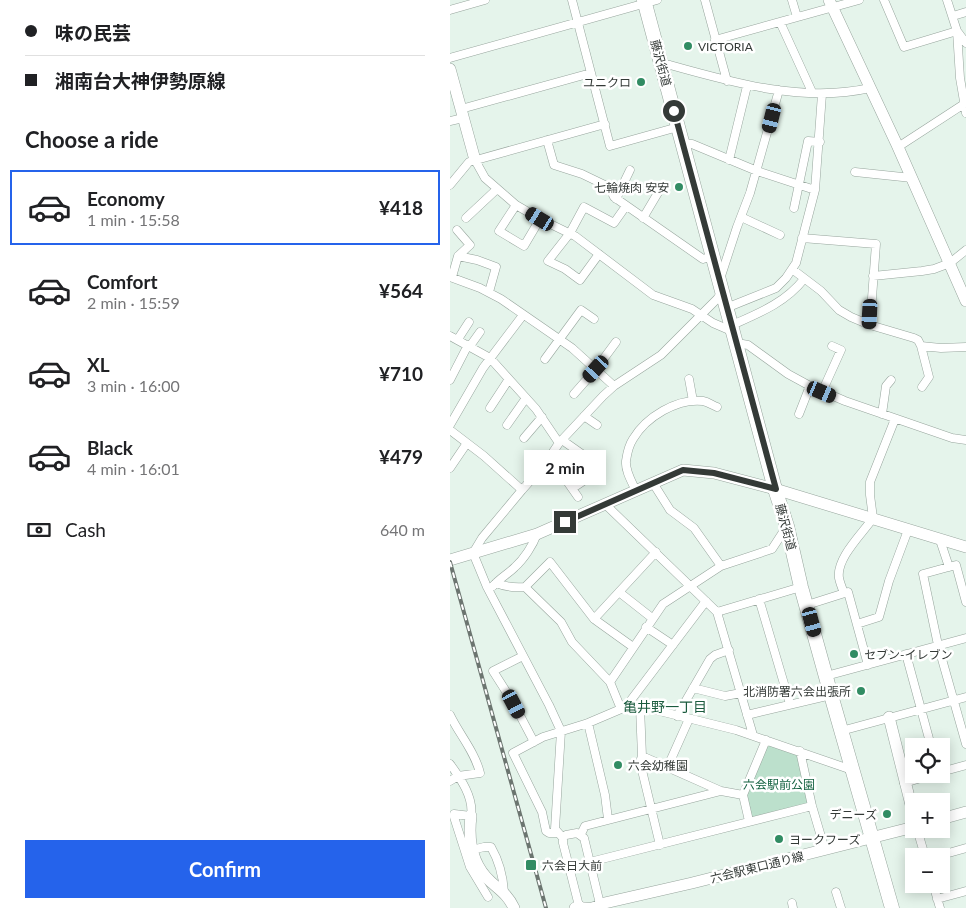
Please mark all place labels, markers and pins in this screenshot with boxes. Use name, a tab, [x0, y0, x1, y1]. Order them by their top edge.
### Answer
place label: VICTORIA	[698, 39, 754, 54]
marker: VICTORIA	[682, 40, 694, 52]
place label: ユニクロ	[583, 75, 631, 90]
marker: ユニクロ	[635, 76, 647, 88]
place label: 七輪焼肉 安安	[594, 180, 669, 195]
marker: 七輪焼肉 安安	[673, 181, 685, 193]
place label: セブン-イレブン	[864, 647, 952, 662]
marker: セブン-イレブン	[848, 648, 860, 660]
place label: 北消防署六会出張所	[743, 684, 851, 699]
marker: 北消防署六会出張所	[855, 685, 867, 697]
place label: 六会幼稚園	[628, 758, 688, 773]
marker: 六会幼稚園	[612, 759, 624, 771]
place label: デニーズ	[830, 807, 877, 822]
marker: デニーズ	[881, 808, 893, 820]
place label: ヨークフーズ	[789, 832, 860, 847]
marker: ヨークフーズ	[773, 833, 785, 845]
marker: 六会日大前	[524, 858, 538, 872]
place label: 六会日大前	[542, 858, 602, 873]

